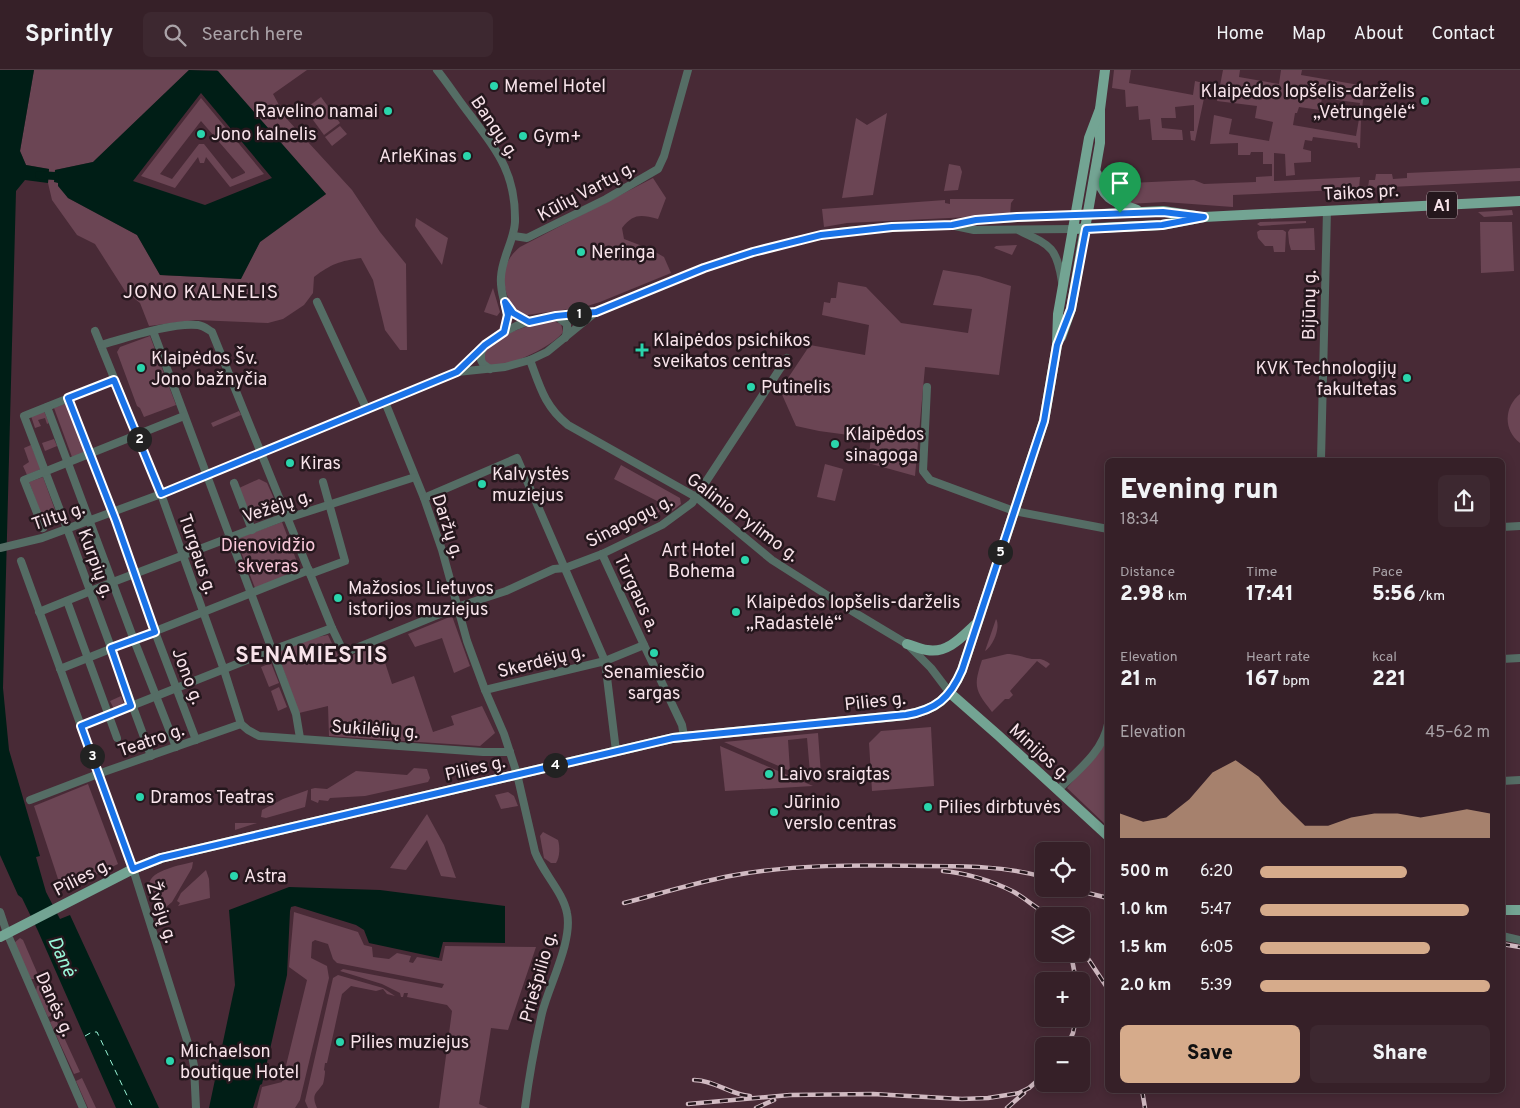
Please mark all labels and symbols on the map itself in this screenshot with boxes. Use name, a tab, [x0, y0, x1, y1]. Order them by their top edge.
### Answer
place label: Memel Hotel	[504, 76, 606, 99]
marker: Memel Hotel	[488, 80, 500, 92]
place label: Klaipėdos lopšelis-darželis „Vėtrungėlė“	[1201, 81, 1415, 125]
street label: Bangų g.	[464, 92, 523, 164]
marker: Klaipėdos lopšelis-darželis „Vėtrungėlė“	[1419, 95, 1431, 107]
place label: Ravelino namai	[255, 101, 378, 124]
marker: Ravelino namai	[382, 105, 394, 117]
place label: Jono kalnelis	[211, 124, 317, 147]
place label: Gym+	[533, 126, 582, 149]
marker: Jono kalnelis	[195, 128, 207, 140]
marker: Gym+	[517, 130, 529, 142]
place label: ArleKinas	[379, 146, 457, 169]
marker: ArleKinas	[461, 150, 473, 162]
street label: Kūlių Vartų g.	[534, 157, 639, 228]
pin	[1099, 162, 1141, 213]
street label: Taikos pr.	[1323, 180, 1399, 207]
road number: A1	[1427, 192, 1457, 218]
place label: Neringa	[591, 242, 655, 265]
marker: Neringa	[575, 246, 587, 258]
street label: Bijūnų g.	[1298, 270, 1323, 340]
district label: JONO KALNELIS	[123, 281, 279, 305]
pin: 1	[566, 302, 592, 326]
place label: Klaipėdos psichikos sveikatos centras	[653, 330, 811, 374]
marker: Klaipėdos psichikos sveikatos centras	[635, 343, 649, 357]
place label: Klaipėdos Šv. Jono bažnyčia	[151, 346, 267, 392]
place label: KVK Technologijų fakultetas	[1256, 358, 1397, 402]
marker: Klaipėdos Šv. Jono bažnyčia	[135, 362, 147, 374]
marker: KVK Technologijų fakultetas	[1401, 372, 1413, 384]
place label: Putinelis	[761, 377, 831, 400]
marker: Putinelis	[745, 381, 757, 393]
place label: Klaipėdos sinagoga	[845, 424, 925, 468]
pin: 2	[126, 426, 152, 452]
marker: Klaipėdos sinagoga	[829, 438, 841, 450]
place label: Kiras	[300, 453, 341, 476]
marker: Kiras	[284, 457, 296, 469]
place label: Kalvystės muziejus	[492, 464, 570, 508]
street label: Galinio Pylimo g.	[681, 468, 803, 568]
marker: Kalvystės muziejus	[476, 478, 488, 490]
street label: Vežėjų g.	[240, 485, 315, 529]
street label: Daržų g.	[425, 491, 468, 561]
street label: Sinagogų g.	[582, 491, 677, 554]
street label: Tiltų g.	[29, 498, 88, 537]
street label: Turgaus g.	[172, 511, 221, 598]
street label: Kurpių g.	[71, 526, 118, 601]
park label: Dienovidžio skveras	[221, 535, 315, 579]
place label: Art Hotel Bohema	[661, 540, 735, 584]
pin: 5	[988, 540, 1012, 564]
street label: Turgaus a.	[608, 551, 664, 636]
marker: Art Hotel Bohema	[739, 554, 751, 566]
place label: Mažosios Lietuvos istorijos muziejus	[348, 578, 494, 622]
marker: Mažosios Lietuvos istorijos muziejus	[332, 592, 344, 604]
place label: Klaipėdos lopšelis-darželis „Radastėlė“	[746, 592, 960, 636]
marker: Klaipėdos lopšelis-darželis „Radastėlė“	[730, 606, 742, 618]
street label: Skerdėjų g.	[495, 641, 587, 684]
district label: SENAMIESTIS	[235, 643, 389, 670]
street label: Jono g.	[165, 645, 208, 708]
marker: Senamiesčio sargas	[648, 647, 660, 659]
place label: Senamiesčio sargas	[603, 662, 705, 706]
street label: Pilies g.	[843, 688, 907, 717]
street label: Sukilėlių g.	[331, 716, 419, 745]
street label: Teatro g.	[115, 719, 188, 763]
street label: Minijos g.	[1003, 719, 1075, 787]
pin: 3	[80, 744, 104, 768]
street label: Pilies g.	[443, 751, 508, 788]
pin: 4	[542, 752, 568, 778]
place label: Laivo sraigtas	[779, 764, 890, 787]
marker: Laivo sraigtas	[763, 768, 775, 780]
place label: Dramos Teatras	[150, 787, 274, 810]
marker: Dramos Teatras	[134, 791, 146, 803]
place label: Jūrinio verslo centras	[784, 792, 897, 836]
place label: Pilies dirbtuvės	[938, 797, 1061, 820]
marker: Pilies dirbtuvės	[922, 801, 934, 813]
marker: Jūrinio verslo centras	[768, 806, 780, 818]
street label: Pilies g.	[50, 854, 115, 903]
place label: Astra	[244, 866, 287, 889]
marker: Astra	[228, 870, 240, 882]
street label: Žvejų g.	[140, 878, 183, 946]
street label: Priešpilio g.	[516, 929, 563, 1025]
water label: Danė	[41, 932, 81, 981]
street label: Danės g.	[29, 969, 78, 1041]
place label: Pilies muziejus	[350, 1032, 469, 1055]
marker: Pilies muziejus	[334, 1036, 346, 1048]
place label: Michaelson boutique Hotel	[180, 1041, 299, 1085]
marker: Michaelson boutique Hotel	[164, 1055, 176, 1067]

